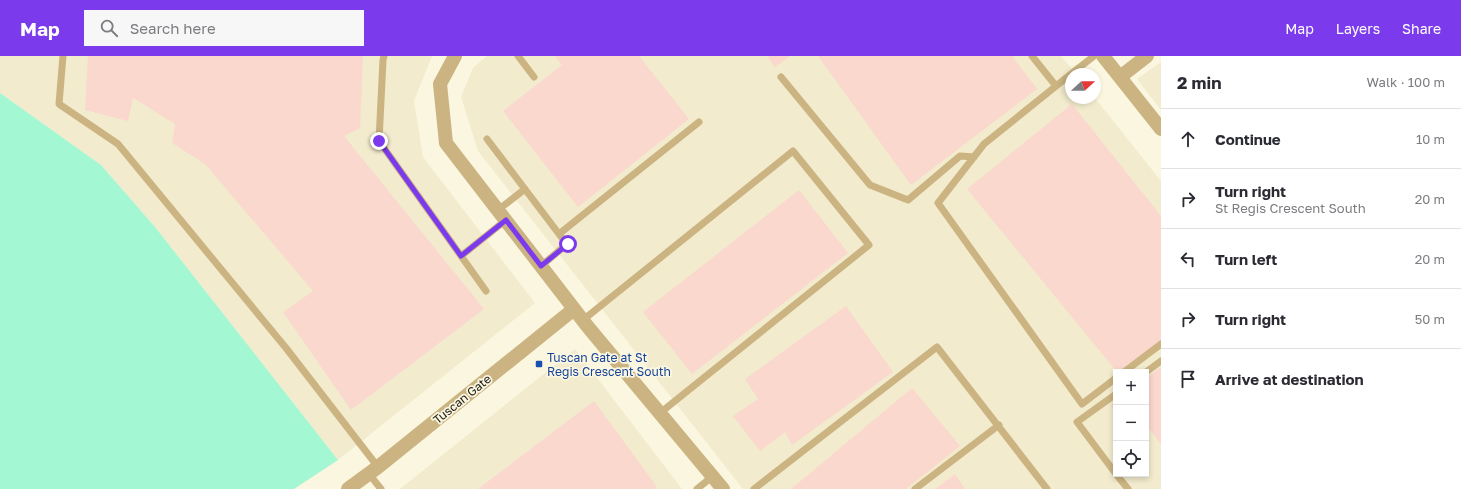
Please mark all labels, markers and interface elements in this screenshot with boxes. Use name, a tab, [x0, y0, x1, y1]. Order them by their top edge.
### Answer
search box	[84, 10, 364, 46]
text: Map	[20, 17, 60, 40]
icon: search	[98, 17, 120, 39]
text: Search here	[130, 19, 216, 37]
text: Map	[1285, 20, 1314, 37]
text: Layers	[1336, 20, 1380, 37]
text: Share	[1402, 20, 1441, 37]
north arrow	[1065, 68, 1101, 104]
text: 2 min	[1177, 72, 1221, 93]
text: Walk · 100 m	[1367, 74, 1445, 90]
icon: ahead	[1177, 128, 1199, 150]
text: Continue	[1215, 130, 1281, 148]
text: 10 m	[1416, 131, 1445, 147]
route end	[370, 132, 388, 150]
text: Turn right	[1215, 182, 1286, 200]
icon: right	[1177, 188, 1199, 210]
text: 20 m	[1415, 191, 1445, 207]
text: St Regis Crescent South	[1215, 200, 1366, 216]
route start	[559, 235, 577, 253]
icon: left	[1177, 248, 1199, 270]
text: Turn left	[1215, 250, 1277, 268]
text: 20 m	[1415, 251, 1445, 267]
icon: right	[1177, 308, 1199, 330]
text: Turn right	[1215, 310, 1286, 328]
text: 50 m	[1415, 311, 1445, 327]
place label: Tuscan Gate at St Regis Crescent South	[547, 350, 671, 379]
marker: Tuscan Gate at St Regis Crescent South	[534, 359, 544, 369]
icon: arrive	[1177, 368, 1199, 390]
map controls	[1113, 369, 1149, 477]
button: +	[1113, 369, 1149, 405]
text: Arrive at destination	[1215, 370, 1364, 388]
street label: Tuscan Gate	[430, 371, 494, 427]
button: −	[1113, 405, 1149, 441]
button: locate	[1113, 441, 1149, 477]

